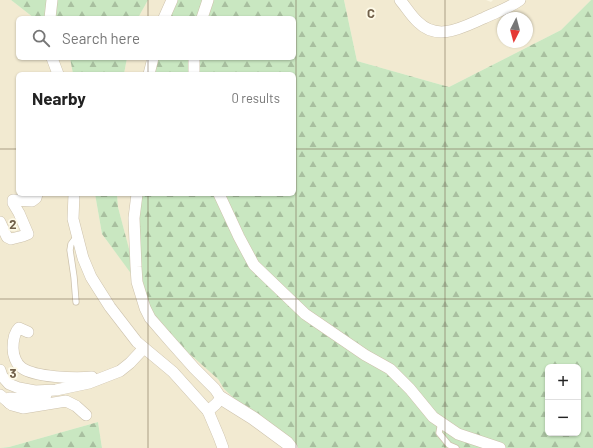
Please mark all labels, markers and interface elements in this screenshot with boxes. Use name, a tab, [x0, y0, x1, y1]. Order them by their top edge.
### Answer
text: C	[367, 5, 375, 21]
north arrow	[497, 12, 533, 48]
search box	[16, 16, 296, 60]
icon: search	[30, 27, 52, 49]
text: Search here	[62, 29, 140, 47]
text: Nearby	[32, 88, 86, 108]
text: 0 results	[231, 90, 280, 106]
text: 2	[9, 216, 17, 232]
map controls	[545, 364, 581, 436]
button: +	[545, 364, 581, 400]
text: 3	[9, 365, 17, 381]
button: −	[545, 400, 581, 436]

